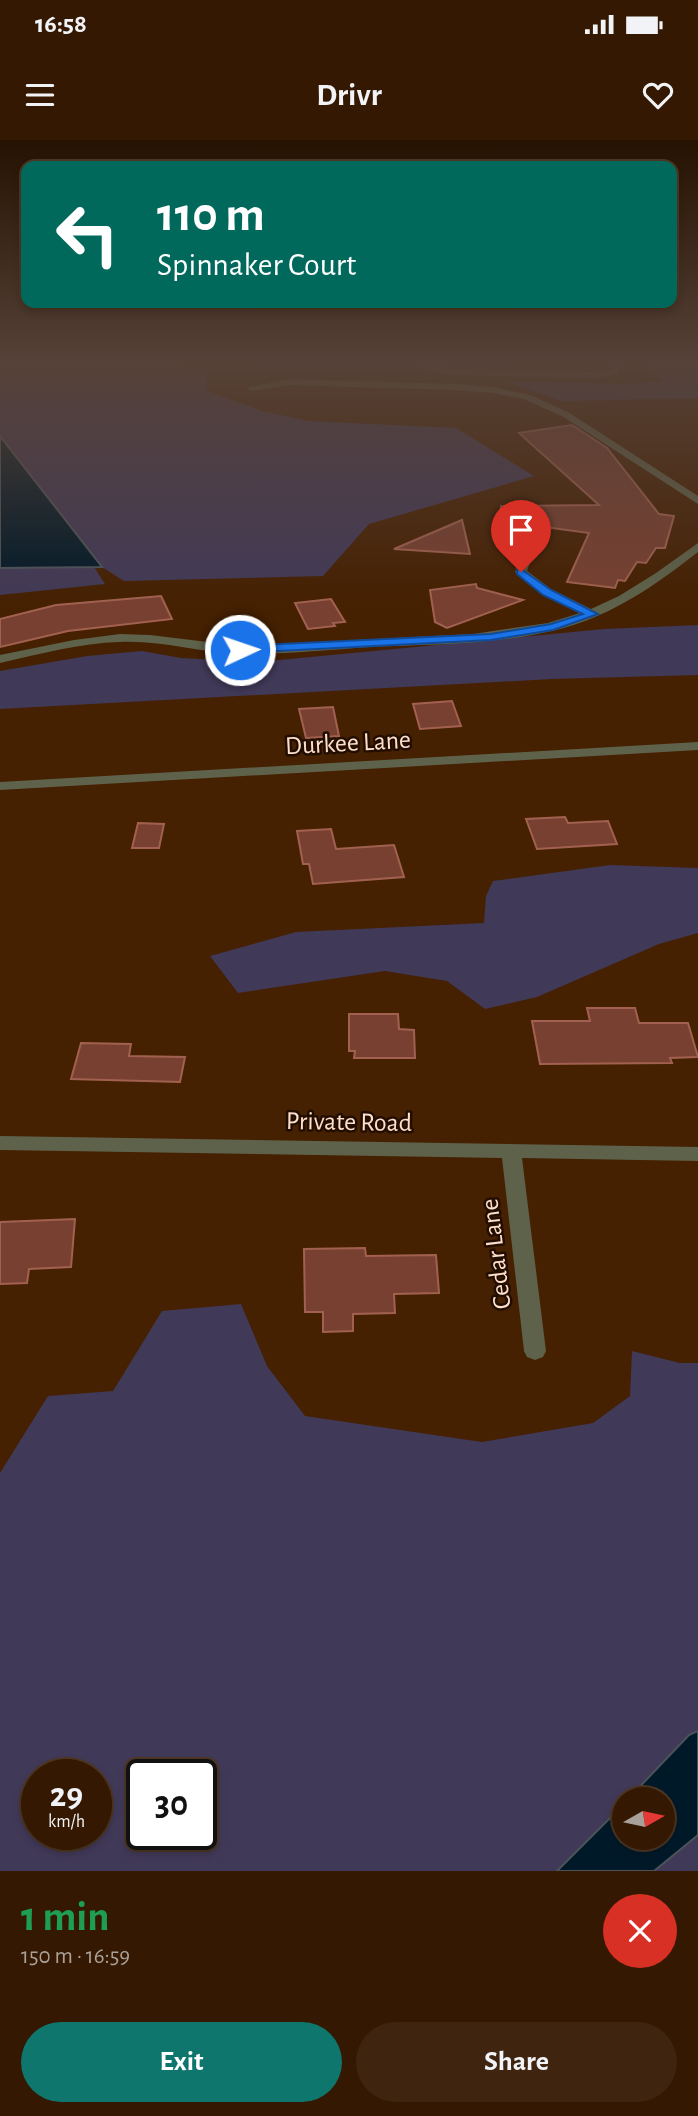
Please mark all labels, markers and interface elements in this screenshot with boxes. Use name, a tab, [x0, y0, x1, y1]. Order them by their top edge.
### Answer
text: 16:58	[35, 11, 87, 37]
icon: menu	[21, 76, 59, 114]
icon: heart	[639, 76, 677, 114]
text: Drivr	[316, 79, 382, 111]
icon: left	[42, 189, 133, 280]
text: 110 m	[157, 191, 265, 240]
text: Spinnaker Court	[157, 249, 356, 281]
pin	[491, 500, 551, 572]
icon: arrive	[502, 511, 540, 549]
position arrow	[203, 613, 277, 687]
street label: Durkee Lane	[285, 727, 412, 759]
street label: Private Road	[286, 1108, 412, 1136]
street label: Cedar Lane	[476, 1197, 516, 1310]
speed limit sign: 30	[126, 1759, 217, 1850]
text: 29	[50, 1778, 83, 1813]
north arrow	[612, 1787, 676, 1850]
map controls	[612, 1787, 675, 1850]
text: km/h	[48, 1813, 85, 1831]
button: close	[603, 1894, 677, 1968]
text: 1 min	[21, 1896, 110, 1938]
text: 150 m · 16:59	[21, 1945, 130, 1968]
button: Exit	[21, 2022, 342, 2102]
button: Share	[356, 2022, 677, 2102]

